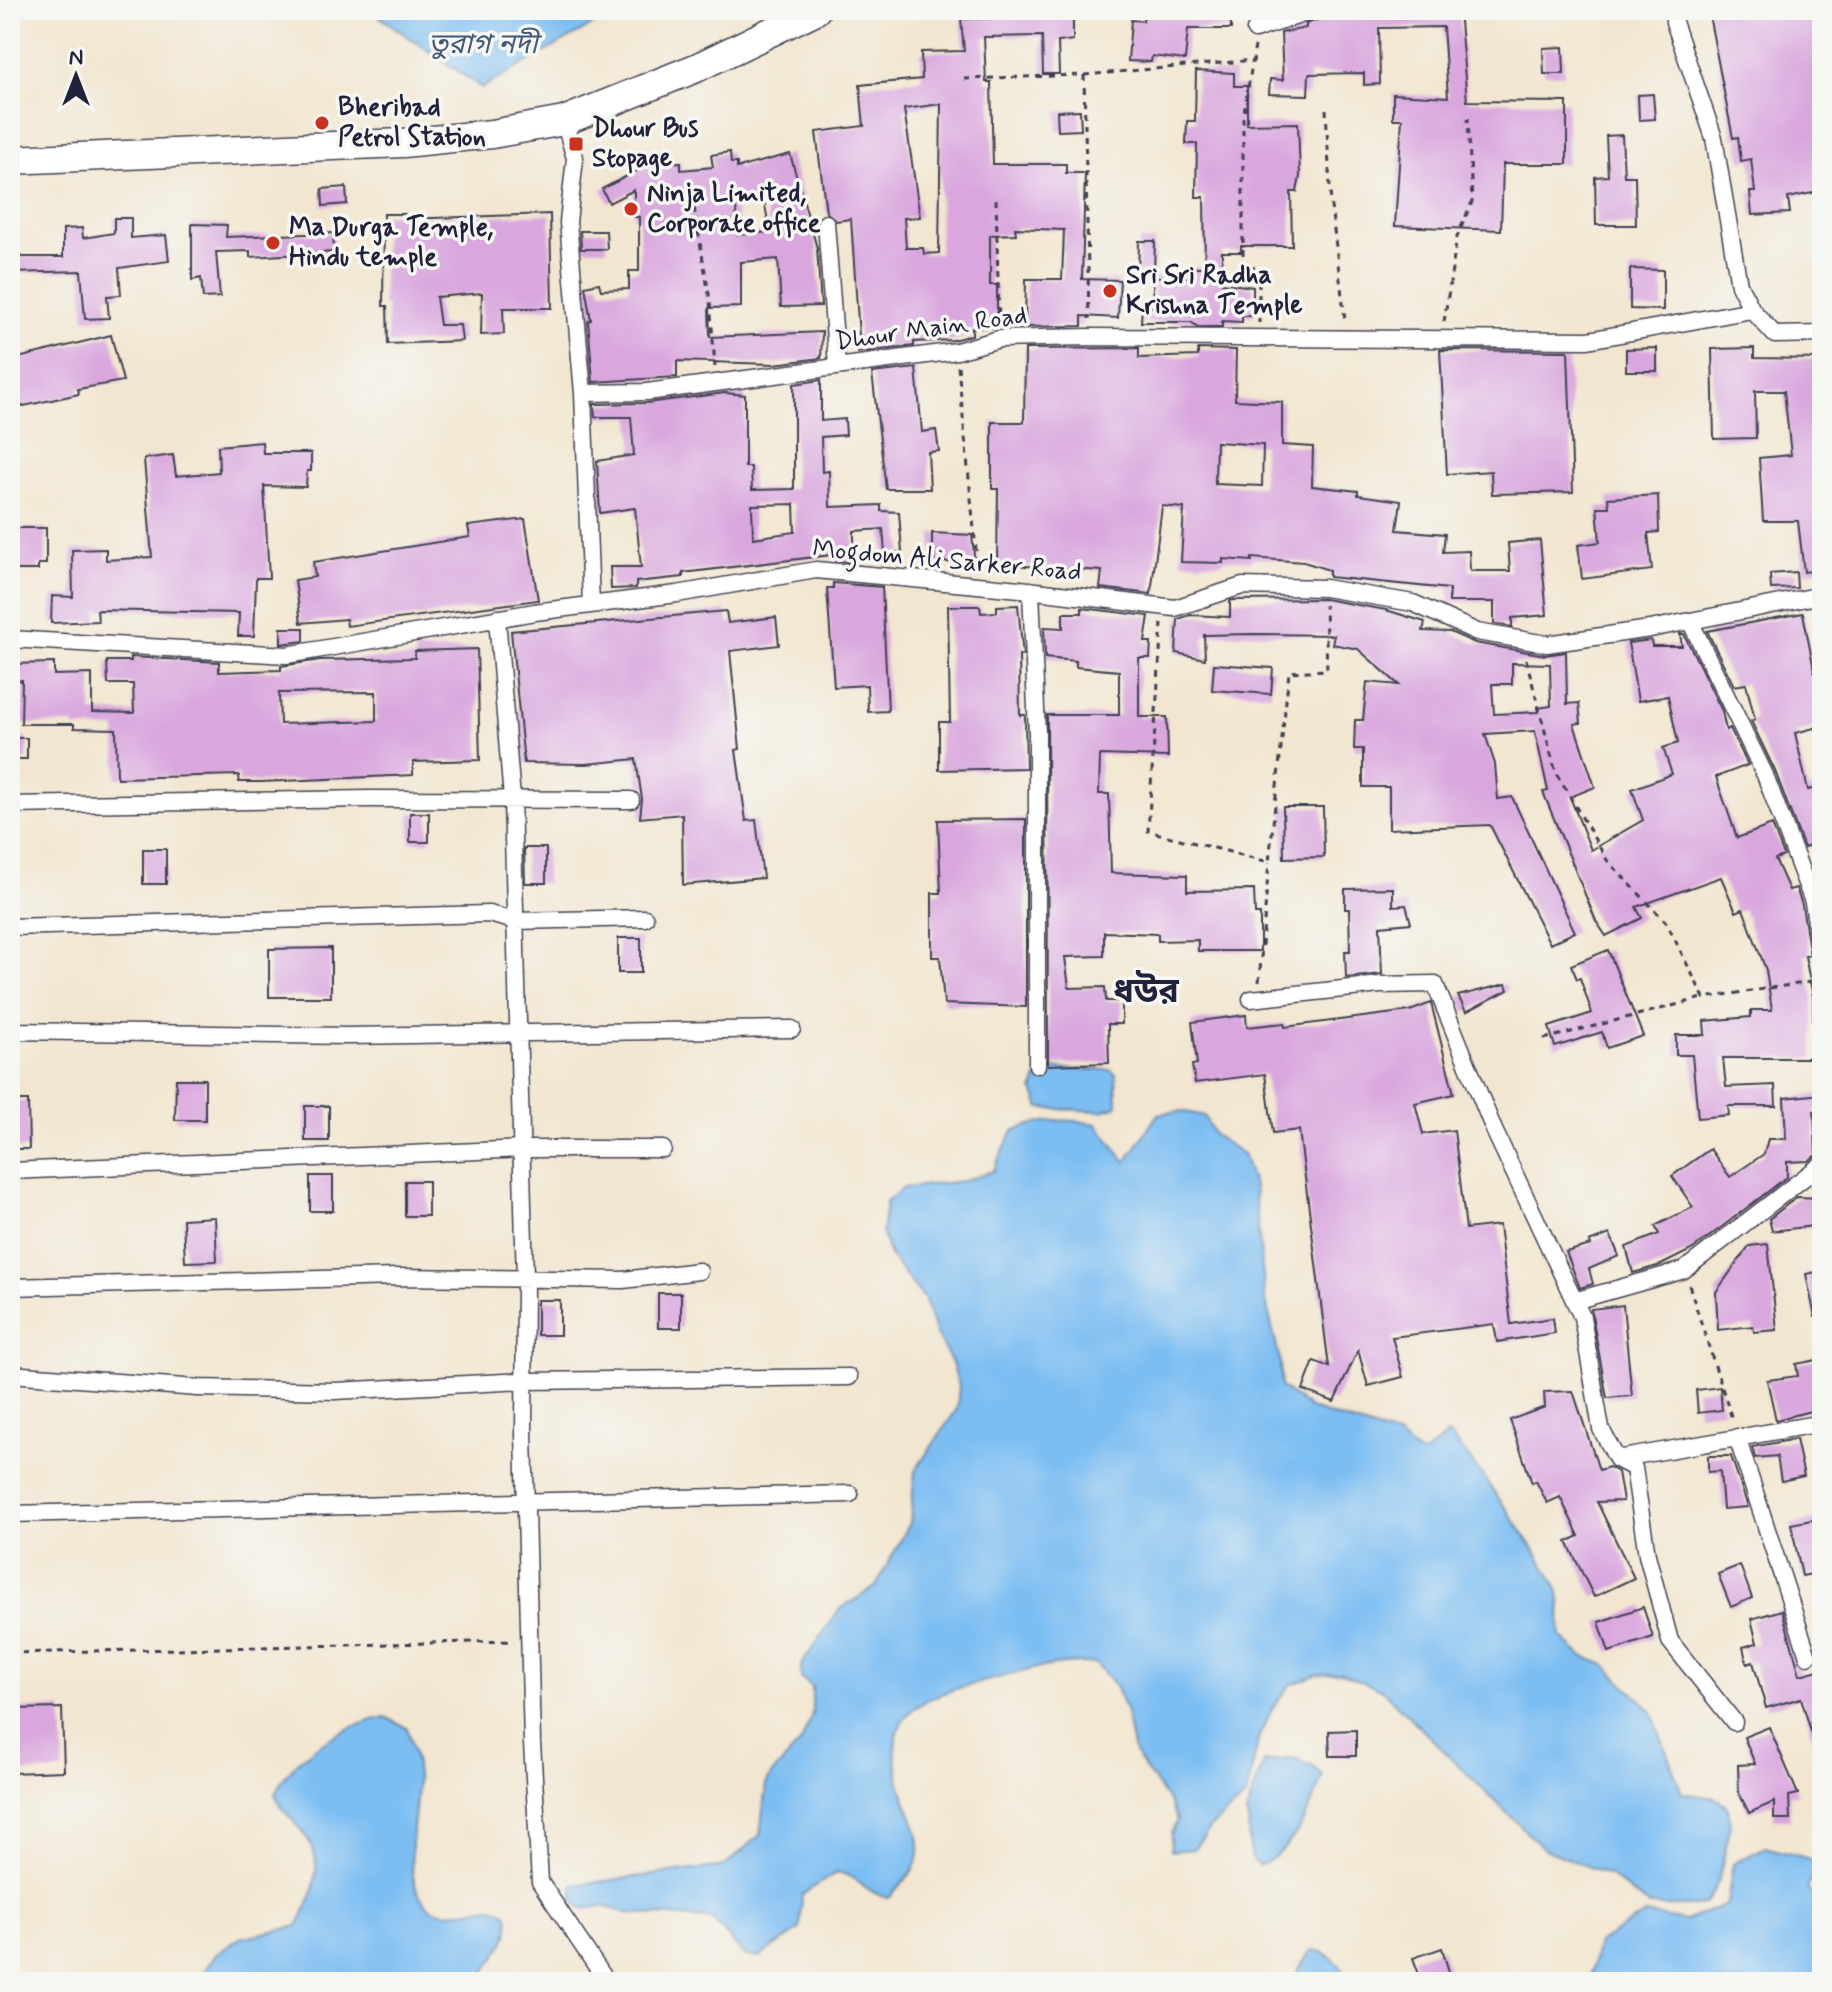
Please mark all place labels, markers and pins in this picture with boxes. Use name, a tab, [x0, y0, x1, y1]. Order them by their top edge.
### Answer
place label: Bheribad Petrol Station	[338, 91, 486, 155]
place label: Dhour Bus Stopage	[592, 112, 699, 177]
marker: Bheribad Petrol Station	[313, 114, 331, 132]
marker: Dhour Bus Stopage	[567, 135, 585, 153]
place label: Ninja Limited, Corporate office	[647, 177, 821, 241]
marker: Ninja Limited, Corporate office	[622, 200, 640, 218]
place label: Ma Durga Temple, Hindu temple	[289, 211, 494, 275]
marker: Ma Durga Temple, Hindu temple	[264, 234, 282, 252]
place label: Sri Sri Radha Krishna Temple	[1126, 259, 1302, 323]
marker: Sri Sri Radha Krishna Temple	[1101, 282, 1119, 300]

